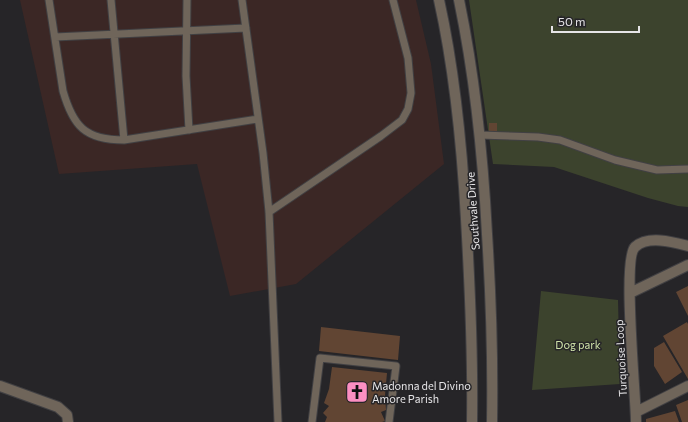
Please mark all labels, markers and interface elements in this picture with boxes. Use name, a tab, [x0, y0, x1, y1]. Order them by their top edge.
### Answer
scale bar	[552, 8, 639, 34]
text: 50 m	[558, 14, 586, 28]
street label: Southvale Drive	[463, 171, 482, 251]
street label: Turquoise Loop	[612, 319, 629, 397]
park label: Dog park	[555, 338, 601, 351]
church icon: Madonna del Divino Amore Parish	[344, 379, 370, 405]
place label: Madonna del Divino Amore Parish	[372, 379, 471, 405]

